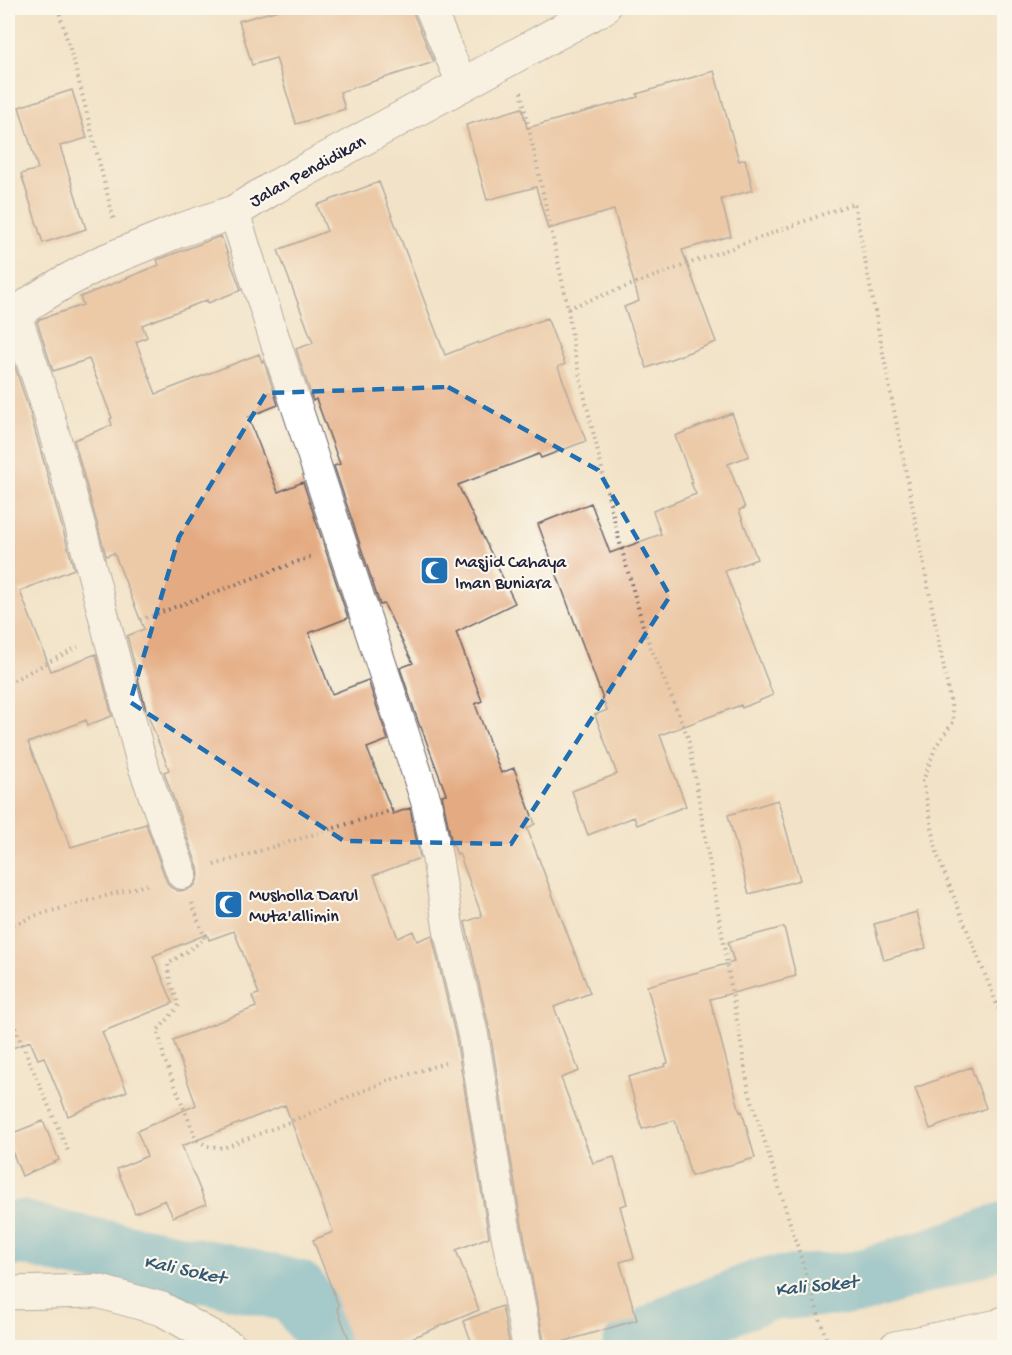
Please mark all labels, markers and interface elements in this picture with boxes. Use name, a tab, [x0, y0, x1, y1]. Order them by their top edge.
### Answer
street label: Jalan Pendidikan	[246, 131, 370, 213]
place label: Masjid Cahaya Iman Buniara	[455, 553, 567, 595]
mosque icon: Masjid Cahaya Iman Buniara	[418, 555, 450, 587]
place label: Musholla Darul Muta'allimin	[249, 886, 358, 928]
mosque icon: Musholla Darul Muta'allimin	[212, 888, 244, 920]
water label: Kali Soket	[141, 1252, 231, 1292]
water label: Kali Soket	[774, 1271, 862, 1303]

